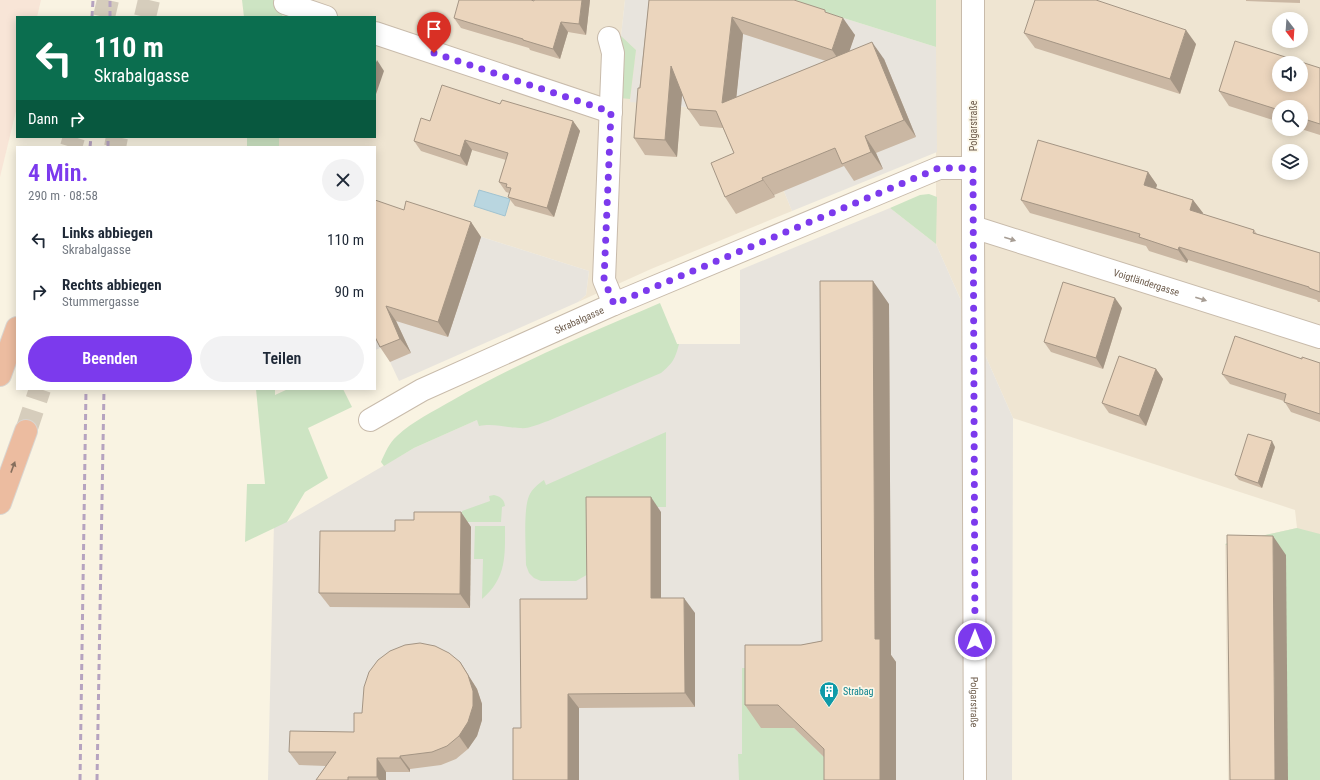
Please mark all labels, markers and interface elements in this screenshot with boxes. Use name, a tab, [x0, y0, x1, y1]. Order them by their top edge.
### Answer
pin	[417, 12, 451, 53]
north arrow	[1272, 12, 1308, 48]
map controls	[1272, 12, 1308, 180]
icon: arrive	[423, 18, 445, 40]
text: 110 m	[94, 31, 164, 64]
icon: left	[28, 32, 80, 84]
button: sound	[1272, 56, 1308, 92]
text: Skrabalgasse	[94, 65, 189, 86]
street label: Polgarstraße	[968, 100, 979, 151]
button: search	[1272, 100, 1308, 136]
icon: right	[66, 108, 88, 130]
text: Dann	[28, 110, 58, 128]
button: layers	[1272, 144, 1308, 180]
text: 4 Min.	[28, 159, 88, 187]
button: close	[322, 159, 364, 201]
text: 290 m · 08:58	[28, 188, 98, 203]
text: Links abbiegen	[62, 224, 153, 242]
icon: left	[28, 229, 50, 251]
text: 110 m	[327, 231, 364, 249]
one-way arrow	[1004, 236, 1016, 242]
text: Skrabalgasse	[62, 242, 131, 257]
street label: Voigtländergasse	[1112, 266, 1181, 298]
text: Rechts abbiegen	[62, 276, 162, 294]
icon: right	[28, 281, 50, 303]
text: 90 m	[334, 283, 364, 301]
text: Stummergasse	[62, 294, 139, 309]
one-way arrow	[1195, 296, 1207, 302]
street label: Skrabalgasse	[553, 304, 606, 336]
button: Beenden	[28, 336, 192, 382]
button: Teilen	[200, 336, 364, 382]
one-way arrow	[11, 460, 17, 472]
position arrow	[954, 619, 996, 661]
street label: Polgarstraße	[969, 677, 980, 728]
building icon: Strabag	[818, 680, 840, 708]
place label: Strabag	[843, 686, 874, 697]

